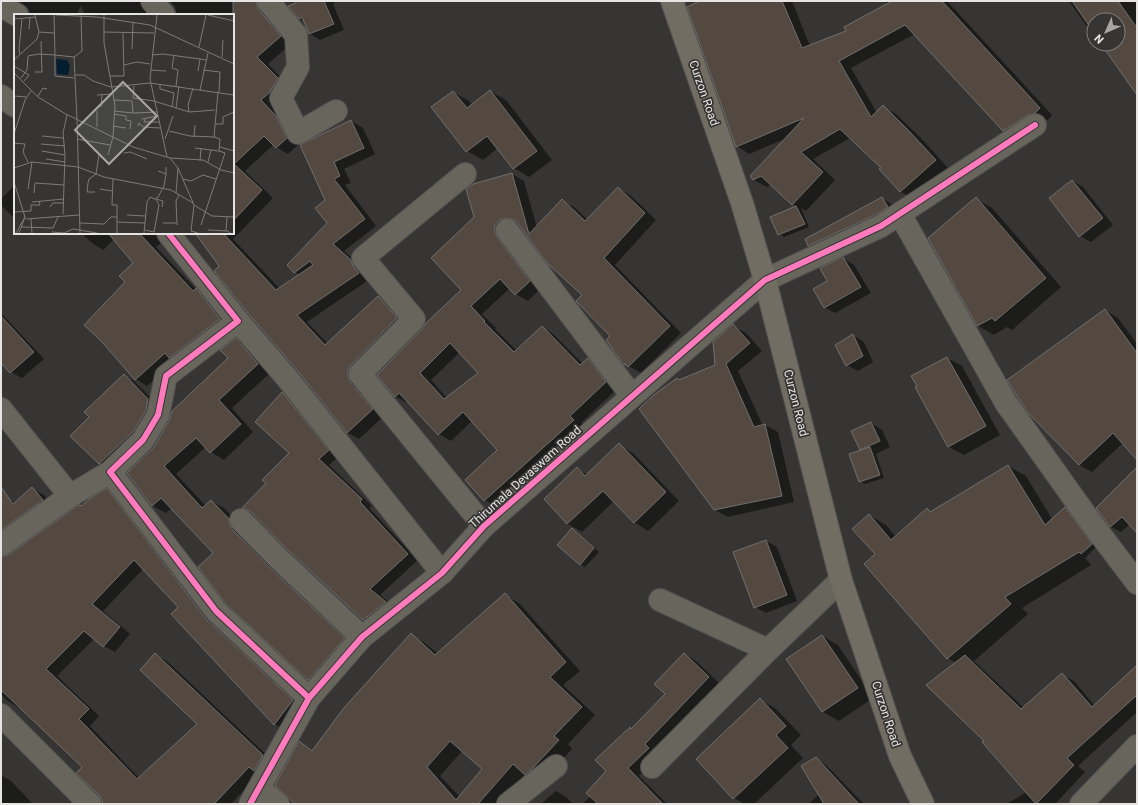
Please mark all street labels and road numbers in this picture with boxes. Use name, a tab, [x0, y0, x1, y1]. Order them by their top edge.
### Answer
street label: Curzon Road	[686, 58, 722, 128]
street label: Curzon Road	[781, 368, 811, 438]
street label: Thirumala Devaswam Road	[466, 423, 584, 531]
street label: Curzon Road	[869, 679, 903, 749]

